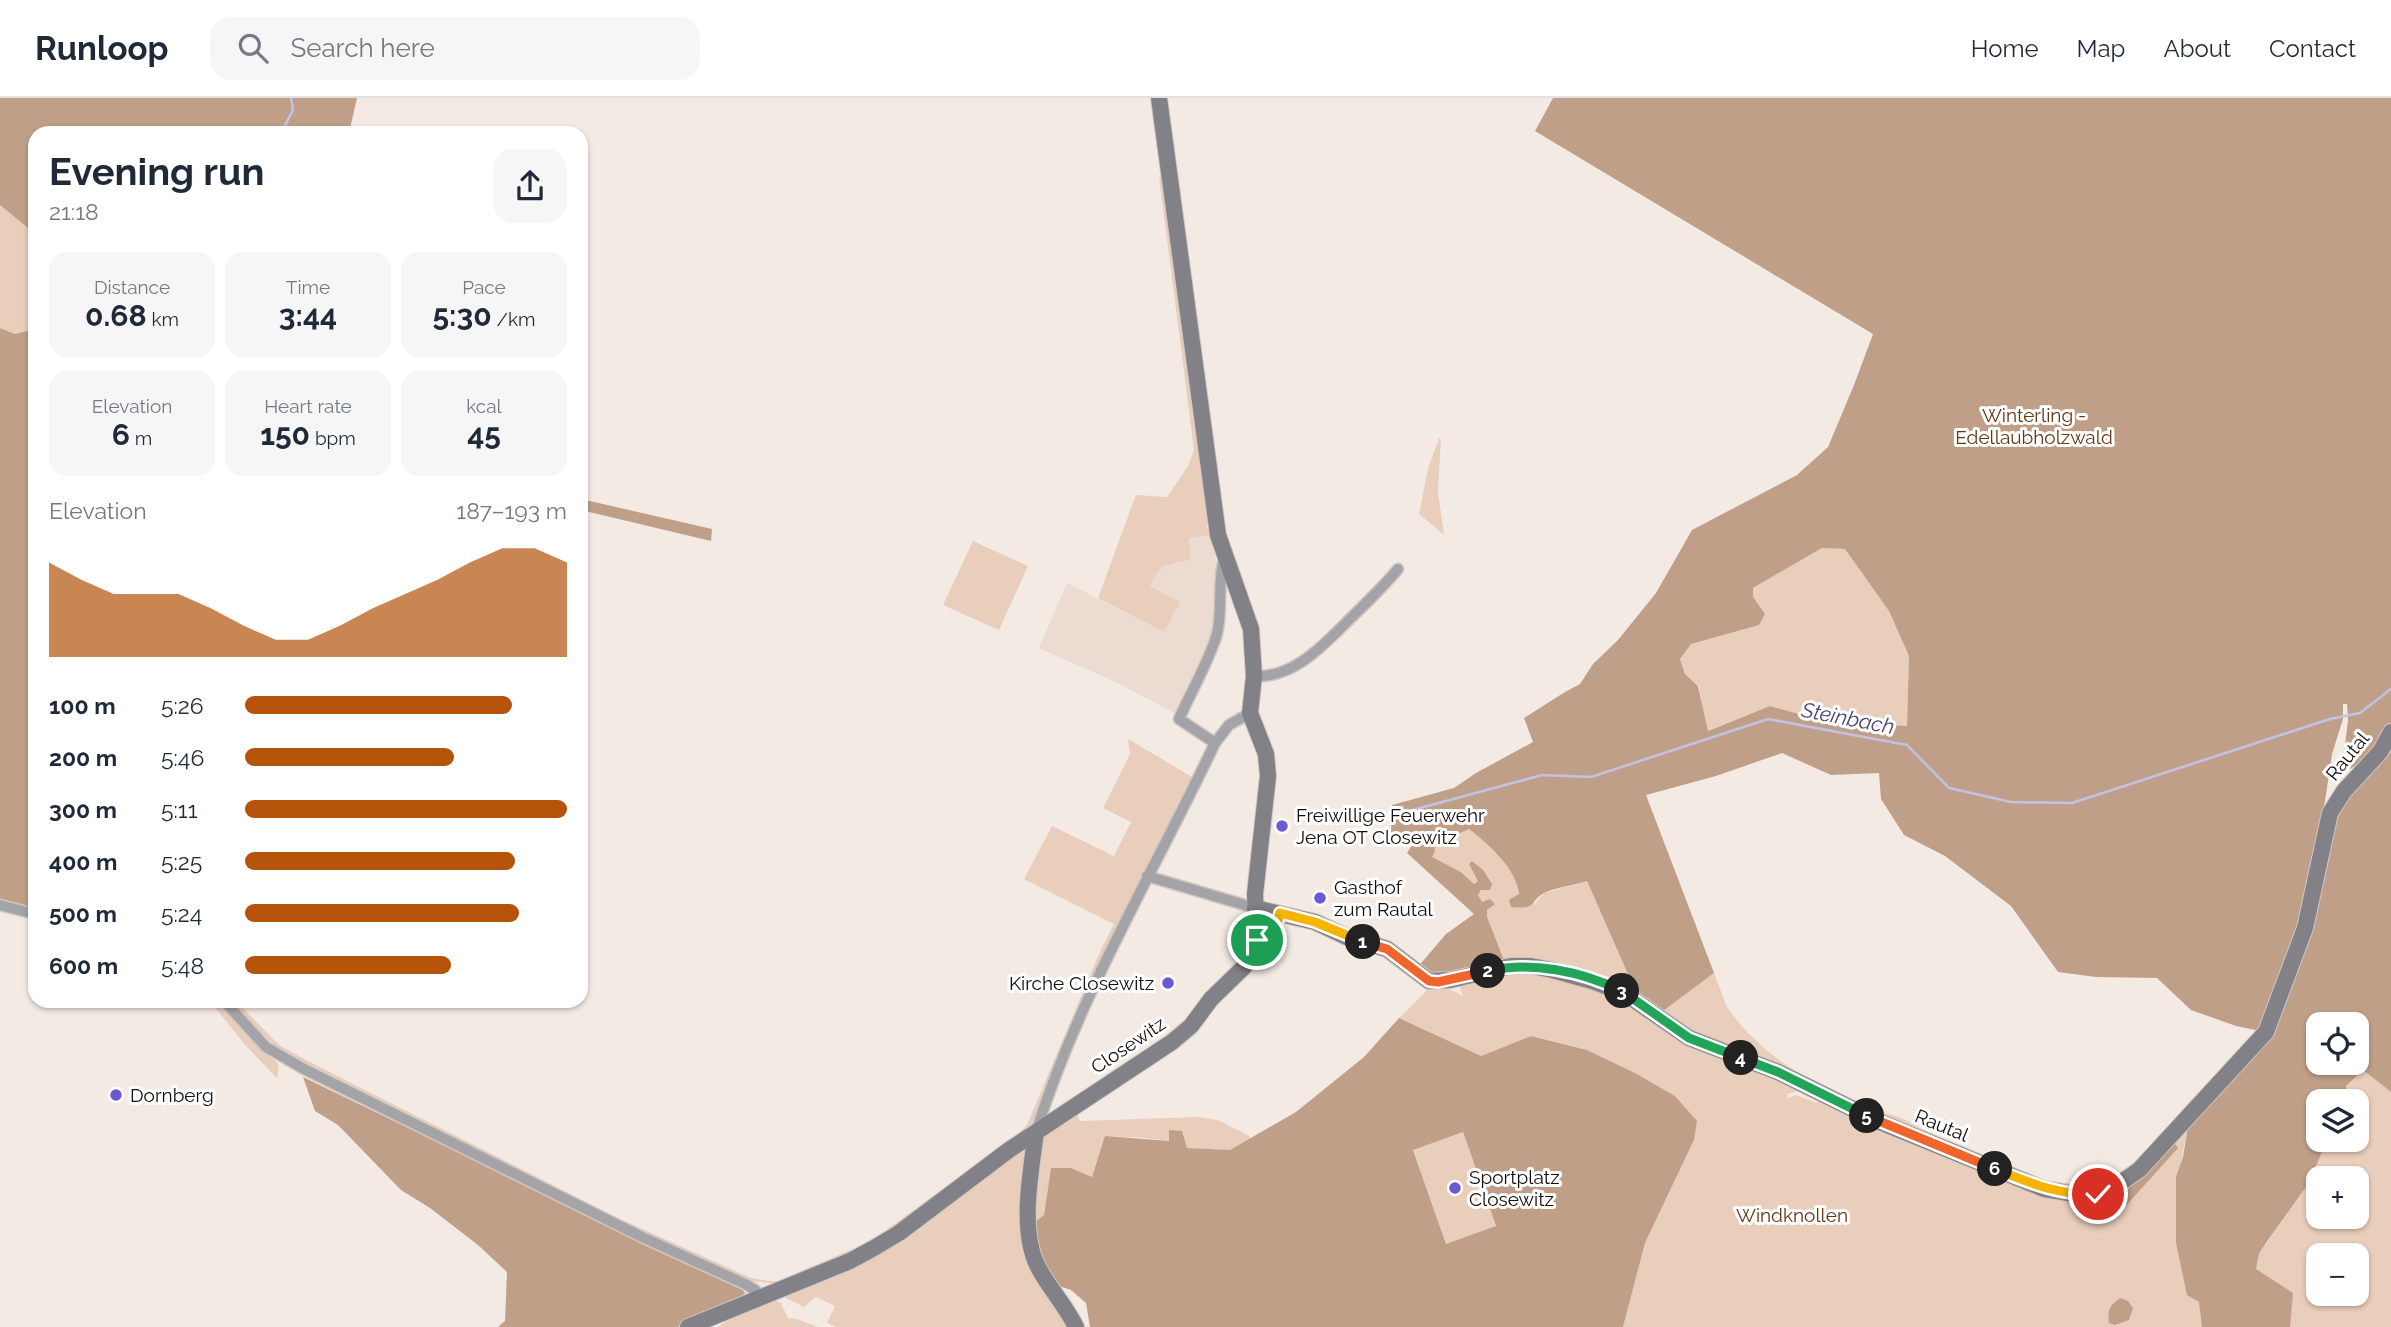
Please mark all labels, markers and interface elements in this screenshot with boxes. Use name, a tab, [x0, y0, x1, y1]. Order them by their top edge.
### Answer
search box	[210, 17, 700, 80]
text: Runloop	[35, 29, 168, 68]
icon: search	[234, 29, 272, 67]
text: Search here	[290, 33, 435, 63]
text: Home	[1971, 34, 2039, 63]
text: Map	[2077, 34, 2125, 63]
text: About	[2163, 34, 2231, 63]
text: Contact	[2269, 34, 2356, 63]
text: Evening run	[49, 149, 264, 194]
button: share	[493, 149, 567, 223]
text: 21:18	[49, 198, 99, 225]
text: Distance	[94, 276, 170, 298]
text: Time	[286, 276, 330, 298]
text: Pace	[462, 276, 506, 298]
text: 0.68	[85, 298, 147, 333]
text: 3:44	[279, 298, 337, 333]
text: 5:30	[432, 298, 492, 333]
text: km	[147, 308, 179, 330]
text: /km	[492, 308, 536, 330]
text: Elevation	[92, 395, 172, 417]
text: Heart rate	[264, 395, 352, 417]
text: kcal	[466, 395, 502, 417]
park label: Winterling - Edellaubholzwald	[1955, 404, 2113, 448]
text: 6	[112, 417, 130, 452]
text: 150	[260, 417, 310, 452]
text: 45	[467, 417, 501, 452]
text: m	[130, 427, 152, 449]
text: bpm	[310, 427, 356, 449]
text: Elevation	[49, 497, 147, 524]
text: 187–193 m	[456, 497, 567, 524]
text: 100 m	[49, 692, 116, 719]
text: 5:26	[161, 692, 204, 719]
water label: Steinbach	[1799, 697, 1896, 739]
street label: Rautal	[2321, 727, 2374, 785]
text: 200 m	[49, 744, 117, 771]
text: 5:46	[161, 744, 204, 771]
text: 300 m	[49, 796, 117, 823]
text: 5:11	[161, 796, 198, 823]
place label: Freiwillige Feuerwehr Jena OT Closewitz	[1296, 804, 1485, 848]
marker: Freiwillige Feuerwehr Jena OT Closewitz	[1274, 818, 1290, 834]
text: 400 m	[49, 848, 117, 875]
text: 5:25	[161, 848, 202, 875]
place label: Gasthof zum Rautal	[1334, 876, 1434, 920]
marker: Gasthof zum Rautal	[1312, 890, 1328, 906]
text: 500 m	[49, 900, 117, 927]
text: 5:24	[161, 900, 202, 927]
pin	[1227, 910, 1287, 970]
icon: arrive	[1238, 921, 1276, 959]
pin: 1	[1346, 924, 1380, 960]
text: 1	[1358, 930, 1367, 952]
text: 600 m	[49, 952, 118, 979]
text: 5:48	[161, 952, 204, 979]
pin: 2	[1470, 954, 1506, 988]
text: 2	[1482, 959, 1493, 981]
place label: Kirche Closewitz	[1009, 972, 1154, 994]
pin: 3	[1604, 974, 1640, 1008]
marker: Kirche Closewitz	[1160, 975, 1176, 991]
text: 3	[1616, 979, 1627, 1001]
street label: Closewitz	[1087, 1012, 1169, 1078]
map controls	[2306, 1012, 2369, 1306]
button: locate	[2306, 1012, 2369, 1075]
pin: 4	[1724, 1040, 1758, 1076]
text: 4	[1735, 1046, 1746, 1068]
place label: Dornberg	[130, 1084, 214, 1106]
marker: Dornberg	[108, 1087, 124, 1103]
button: layers	[2306, 1089, 2369, 1152]
pin: 5	[1850, 1098, 1884, 1134]
text: 5	[1861, 1104, 1872, 1126]
street label: Rautal	[1912, 1104, 1973, 1146]
pin: 6	[1978, 1152, 2012, 1186]
text: 6	[1989, 1157, 2000, 1179]
pin	[2068, 1164, 2128, 1224]
place label: Sportplatz Closewitz	[1469, 1166, 1559, 1210]
button: +	[2306, 1166, 2369, 1229]
icon: check	[2079, 1175, 2117, 1213]
marker: Sportplatz Closewitz	[1447, 1180, 1463, 1196]
park label: Windknollen	[1736, 1204, 1848, 1226]
button: −	[2306, 1243, 2369, 1306]

